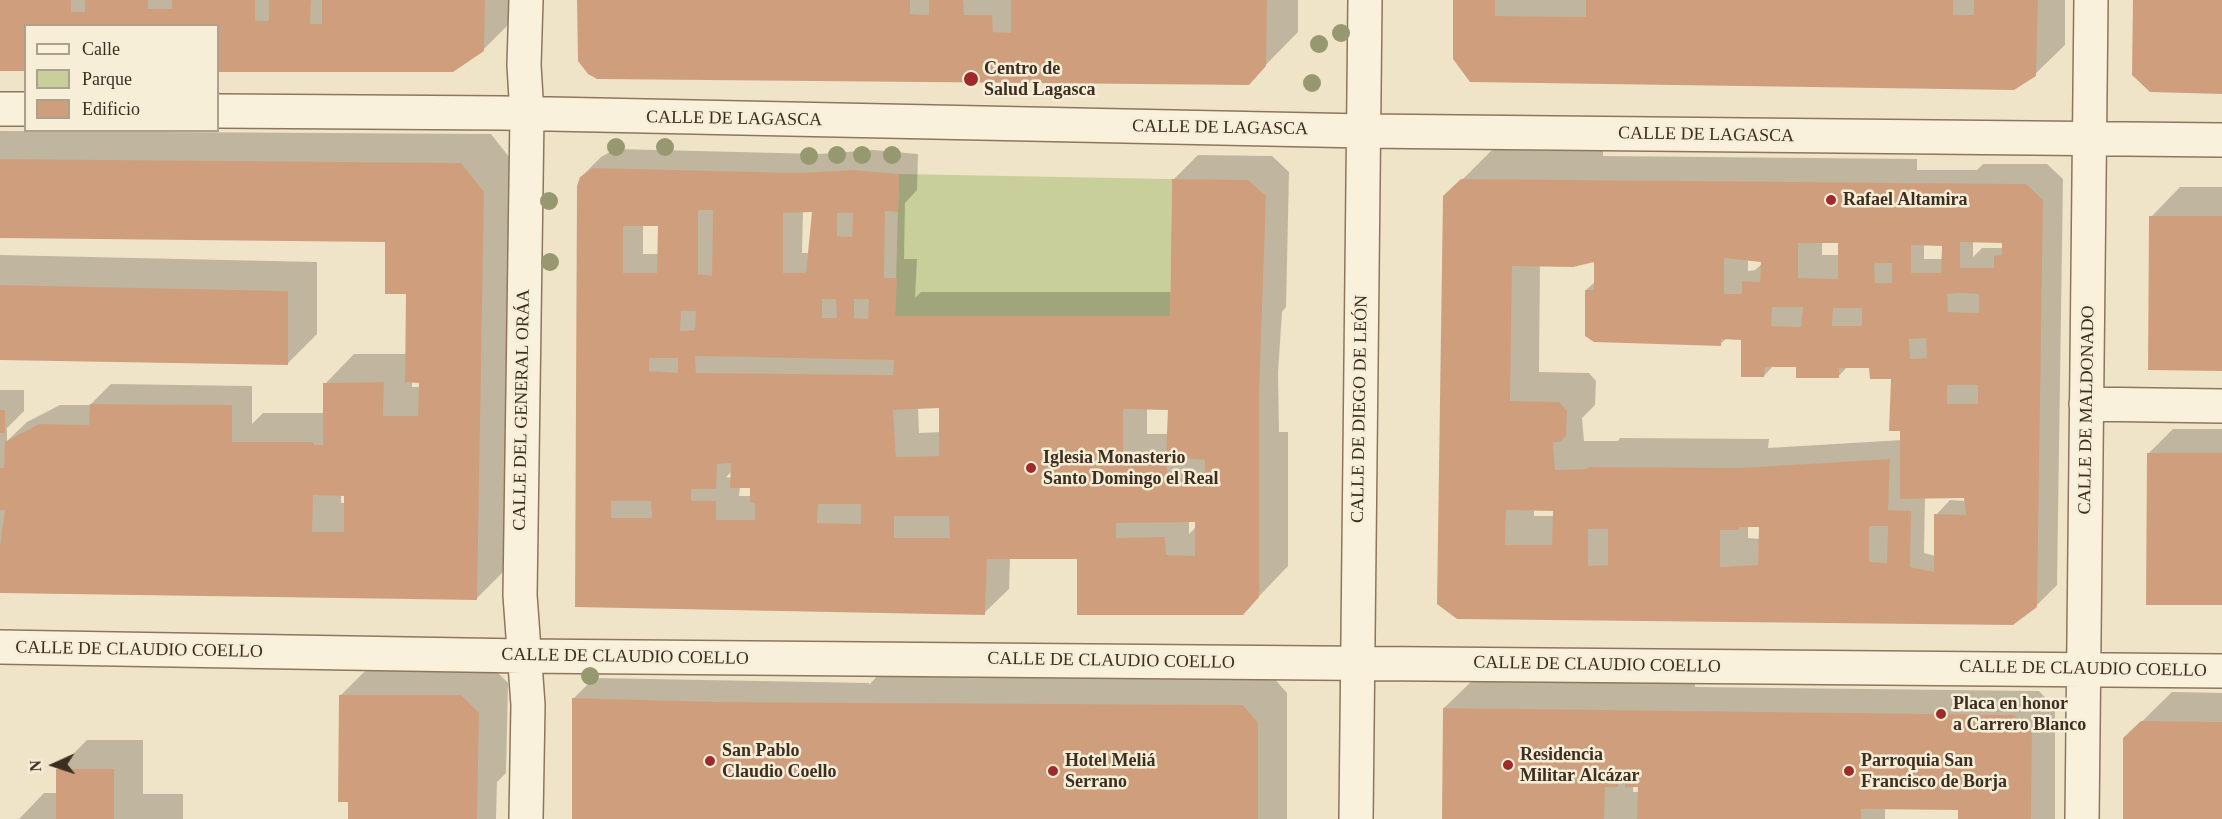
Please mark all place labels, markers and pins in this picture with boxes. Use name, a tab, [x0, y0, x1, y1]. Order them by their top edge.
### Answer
place label: Centro de Salud Lagasca	[984, 58, 1096, 100]
marker: Centro de Salud Lagasca	[962, 70, 980, 88]
place label: Rafael Altamira	[1843, 189, 1967, 211]
marker: Rafael Altamira	[1824, 193, 1838, 207]
place label: Iglesia Monasterio Santo Domingo el Real	[1043, 447, 1218, 490]
marker: Iglesia Monasterio Santo Domingo el Real	[1024, 461, 1038, 475]
place label: Placa en honor a Carrero Blanco	[1953, 693, 2086, 736]
marker: Placa en honor a Carrero Blanco	[1934, 707, 1948, 721]
place label: San Pablo Claudio Coello	[722, 740, 837, 783]
place label: Residencia Militar Alcázar	[1520, 744, 1639, 786]
place label: Hotel Meliá Serrano	[1065, 750, 1155, 792]
place label: Parroquia San Francisco de Borja	[1861, 750, 2007, 792]
marker: San Pablo Claudio Coello	[703, 754, 717, 768]
marker: Residencia Militar Alcázar	[1501, 758, 1515, 772]
marker: Hotel Meliá Serrano	[1046, 764, 1060, 778]
marker: Parroquia San Francisco de Borja	[1842, 764, 1856, 778]

